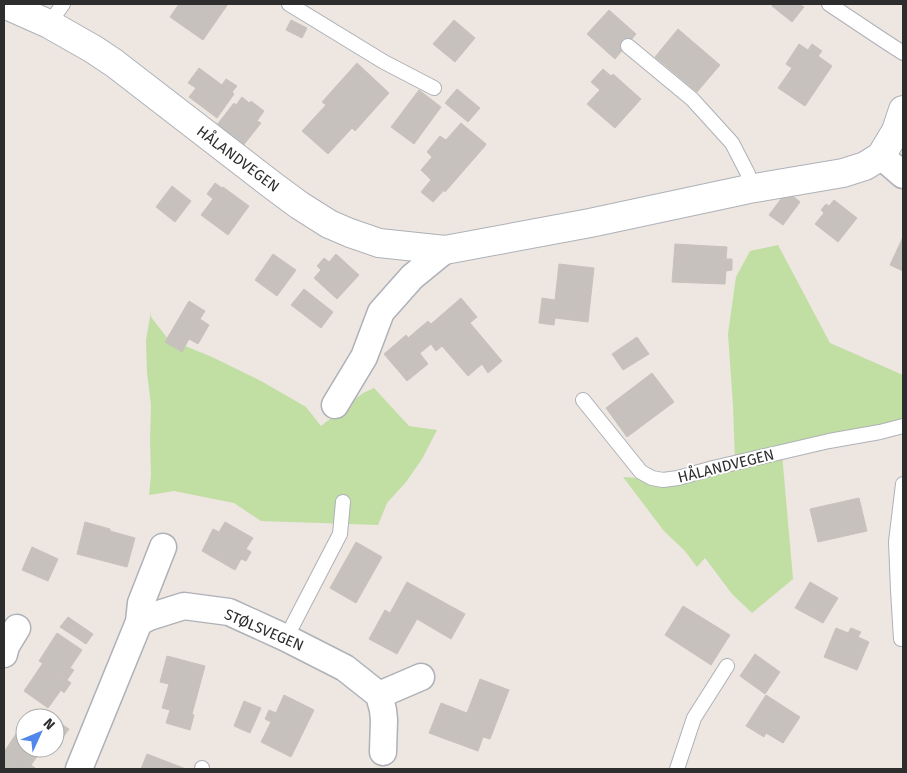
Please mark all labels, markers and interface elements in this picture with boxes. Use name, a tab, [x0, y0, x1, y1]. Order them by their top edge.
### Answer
street label: HÅLANDVEGEN	[193, 122, 283, 196]
street label: HÅLANDVEGEN	[676, 445, 776, 487]
street label: STØLSVEGEN	[222, 605, 306, 655]
north arrow	[15, 708, 65, 758]
text: N	[40, 715, 58, 734]

